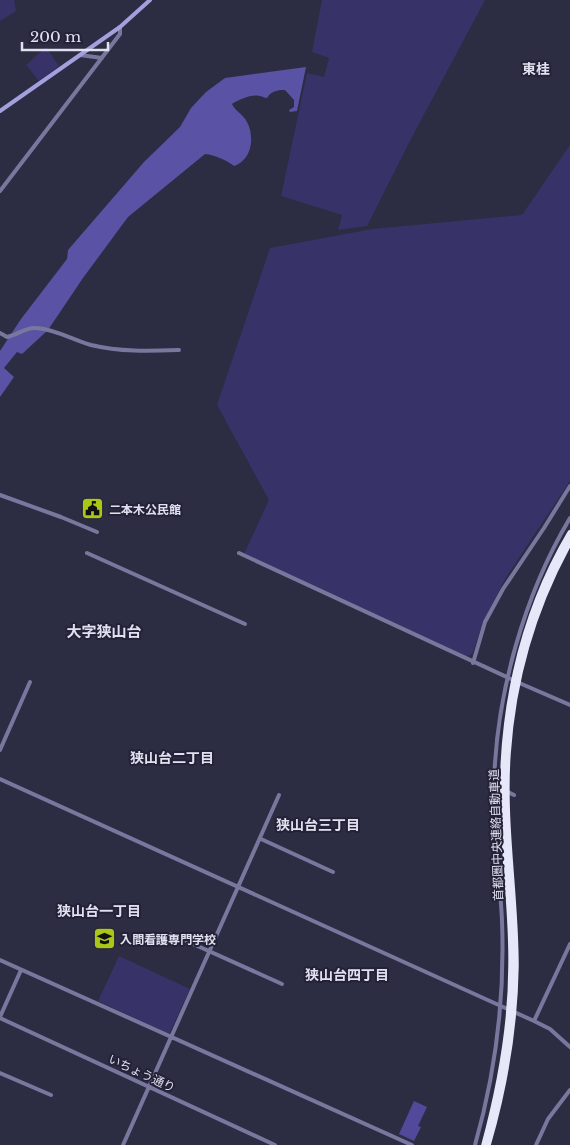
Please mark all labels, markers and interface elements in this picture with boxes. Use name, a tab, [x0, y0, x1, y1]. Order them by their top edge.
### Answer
scale bar	[22, 20, 109, 52]
text: 200 m	[30, 27, 81, 46]
district label: 東桂	[522, 60, 550, 78]
public building icon: 二本木公民館	[81, 497, 105, 521]
place label: 二本木公民館	[109, 502, 181, 517]
district label: 大字狭山台	[66, 622, 142, 641]
district label: 狭山台二丁目	[130, 749, 214, 767]
street label: 首都圏中央連絡自動車道	[486, 769, 506, 901]
district label: 狭山台三丁目	[276, 816, 360, 834]
district label: 狭山台一丁目	[57, 902, 141, 920]
school or university icon: 入間看護専門学校	[92, 927, 116, 951]
place label: 入間看護専門学校	[120, 932, 216, 947]
district label: 狭山台四丁目	[305, 966, 389, 984]
street label: いちょう通り	[106, 1051, 178, 1095]

